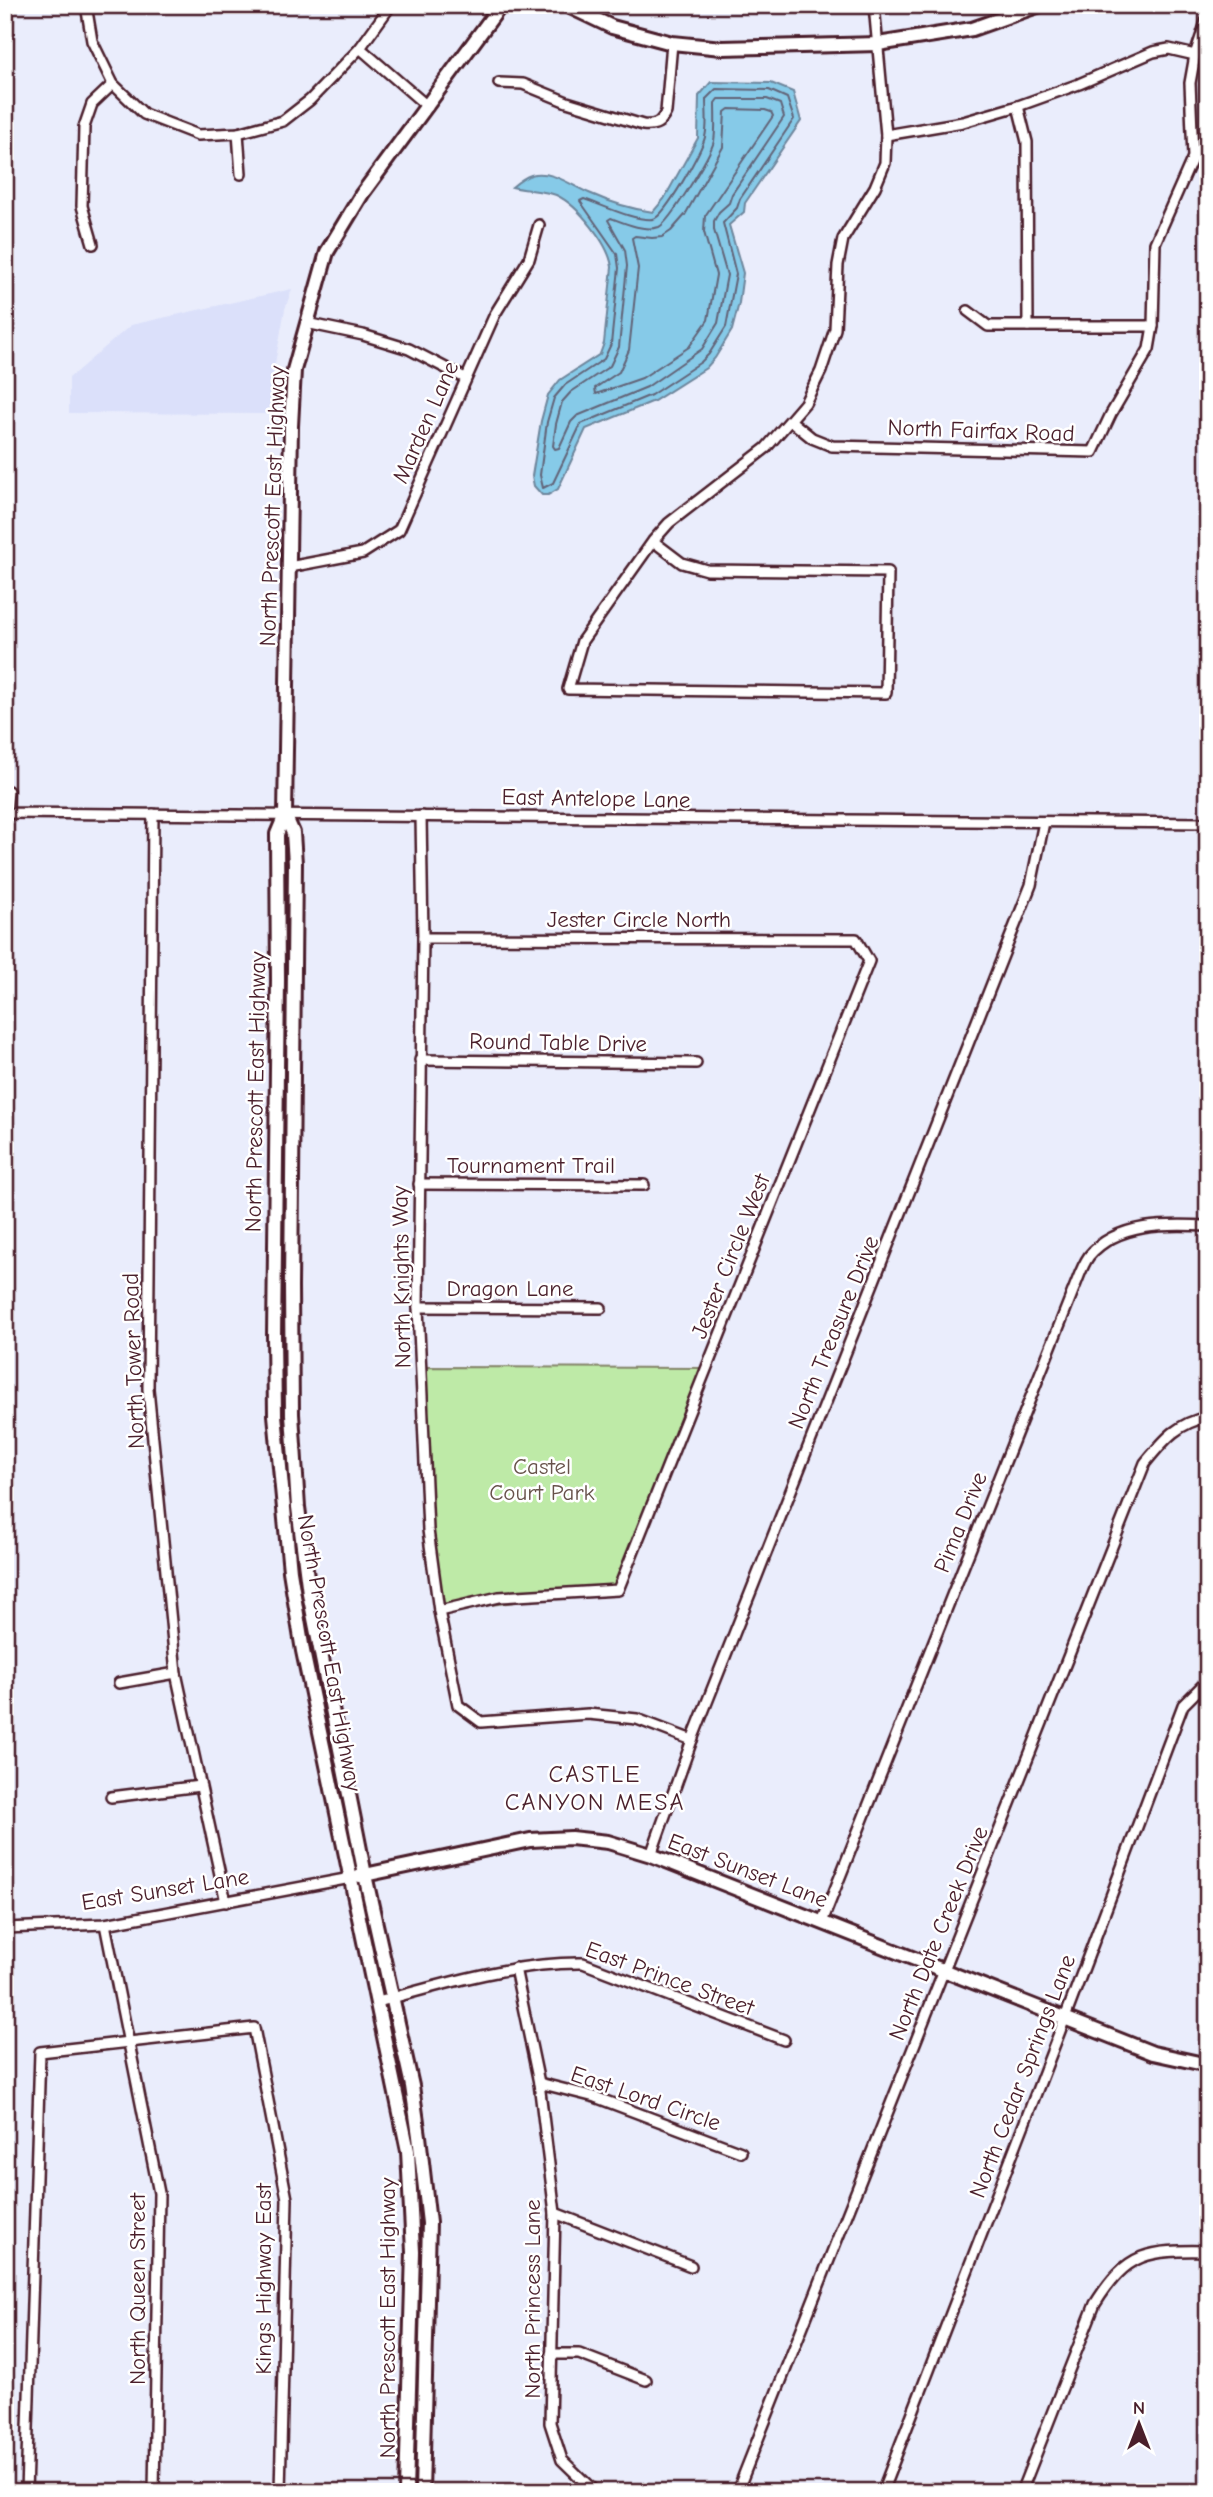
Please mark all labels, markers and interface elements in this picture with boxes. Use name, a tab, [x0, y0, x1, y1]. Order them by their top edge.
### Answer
street label: Marden Lane	[386, 357, 464, 487]
street label: North Prescott East Highway	[254, 364, 291, 647]
street label: North Fairfax Road	[887, 414, 1075, 447]
street label: East Antelope Lane	[501, 783, 691, 814]
street label: Jester Circle North	[547, 906, 731, 933]
street label: North Prescott East Highway	[240, 951, 271, 1233]
street label: Round Table Drive	[469, 1027, 647, 1058]
street label: Tournament Trail	[447, 1152, 615, 1179]
street label: Jester Circle West	[685, 1169, 776, 1342]
street label: North Knights Way	[386, 1185, 417, 1369]
street label: North Treasure Drive	[782, 1232, 885, 1433]
street label: North Tower Road	[117, 1272, 150, 1450]
street label: Dragon Lane	[446, 1275, 574, 1302]
park label: Castel Court Park	[489, 1453, 595, 1506]
street label: Pima Drive	[928, 1468, 993, 1576]
street label: North Prescott East Highway	[292, 1512, 367, 1794]
district label: CASTLE CANYON MESA	[505, 1760, 685, 1816]
street label: North Date Creek Drive	[883, 1822, 994, 2044]
street label: East Sunset Lane	[664, 1828, 832, 1913]
street label: East Sunset Lane	[79, 1863, 251, 1916]
street label: East Prince Street	[582, 1935, 759, 2022]
street label: North Cedar Springs Lane	[964, 1951, 1081, 2202]
street label: East Lord Circle	[567, 2060, 724, 2137]
street label: North Prescott East Highway	[374, 2177, 401, 2458]
street label: Kings Highway East	[250, 2182, 277, 2375]
street label: North Queen Street	[124, 2192, 151, 2385]
street label: North Princess Lane	[519, 2199, 546, 2399]
north arrow	[1104, 2388, 1174, 2458]
text: N	[1133, 2397, 1145, 2419]

